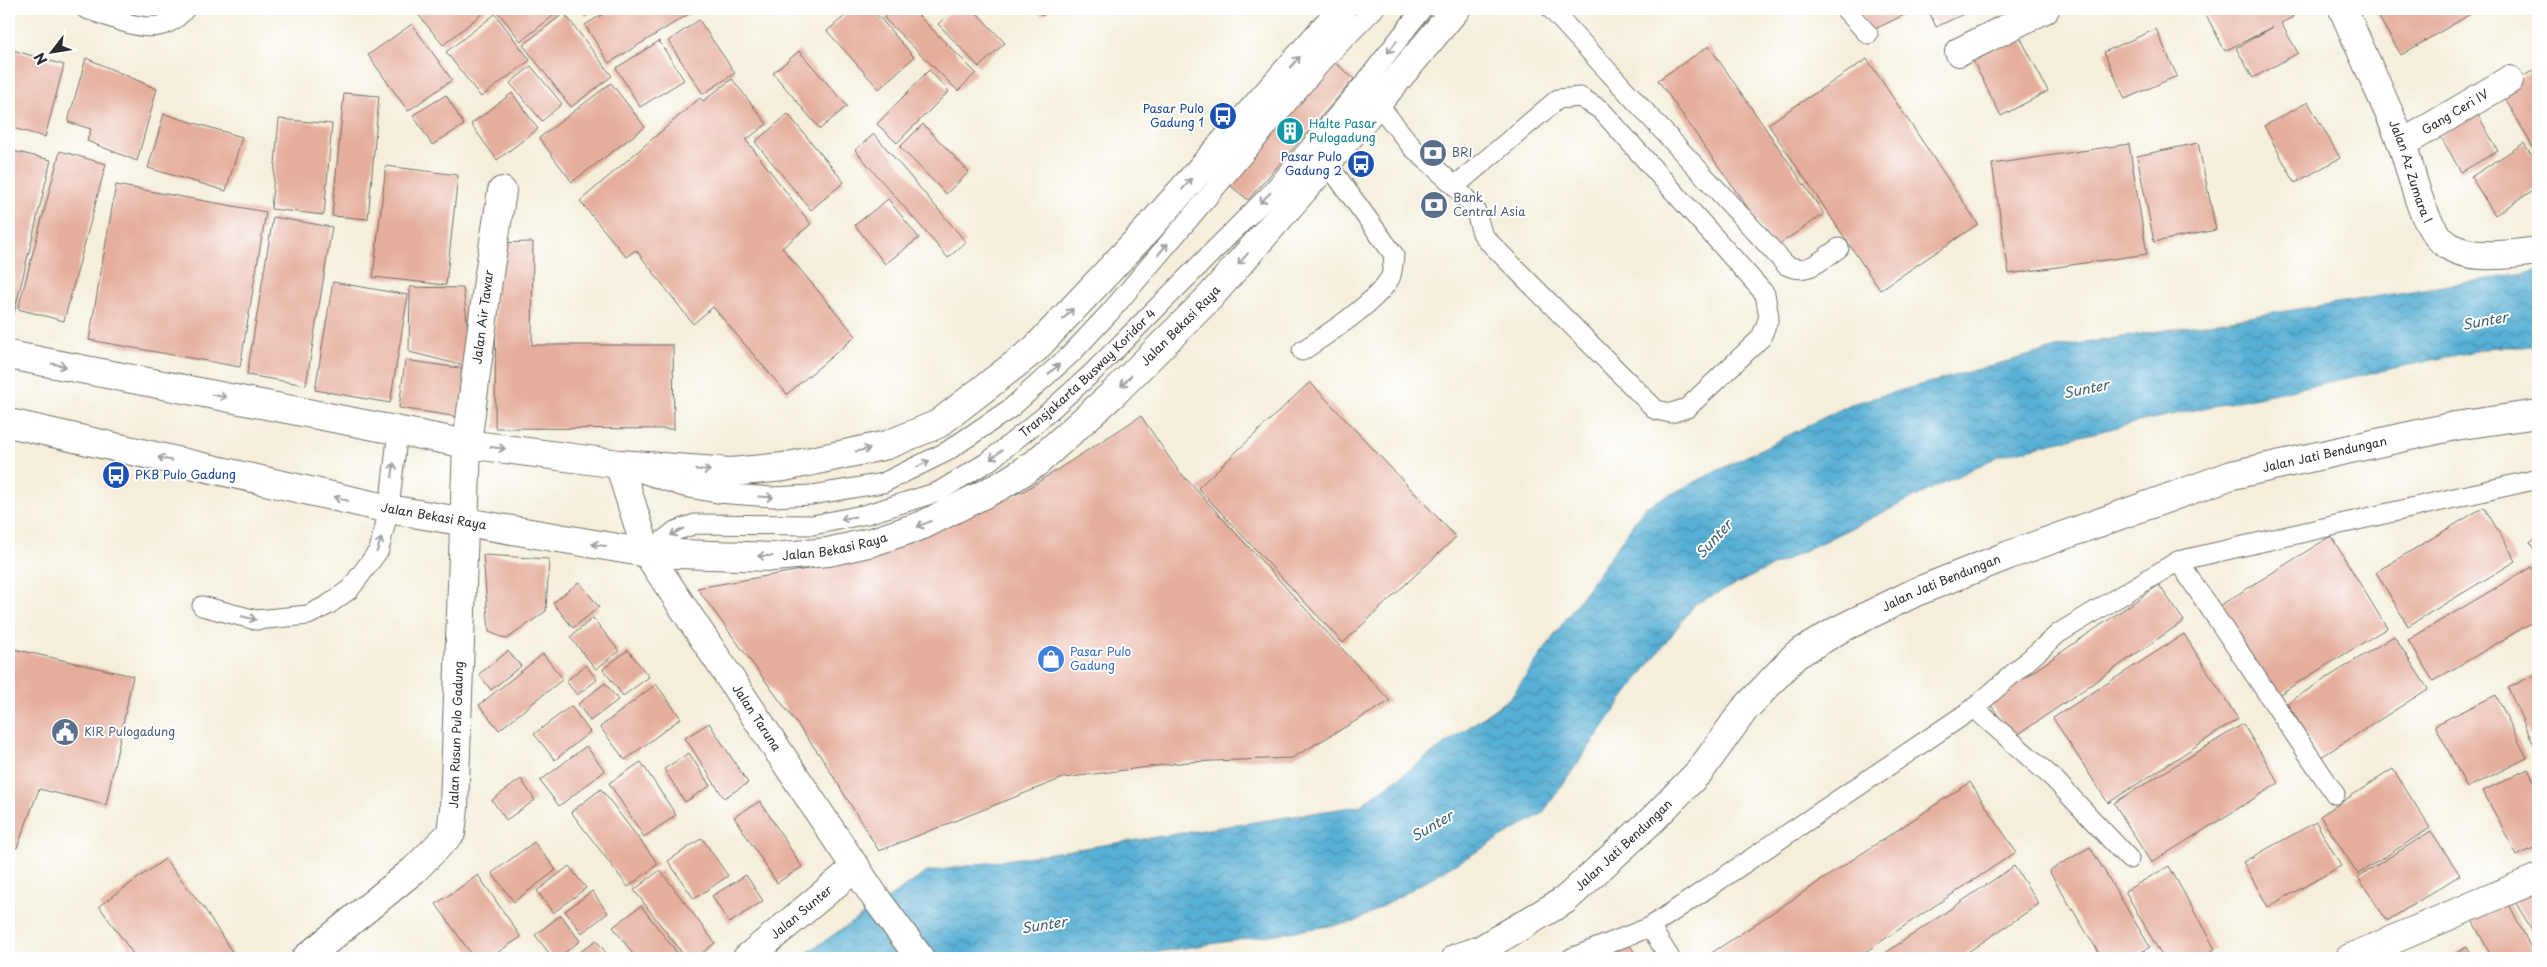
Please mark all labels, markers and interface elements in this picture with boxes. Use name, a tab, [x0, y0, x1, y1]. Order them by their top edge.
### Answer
north arrow	[28, 28, 78, 78]
one-way arrow	[1387, 40, 1397, 54]
text: N	[29, 49, 52, 69]
one-way arrow	[1289, 56, 1301, 69]
street label: Gang Ceri IV	[2418, 84, 2492, 138]
place label: Pasar Pulo Gadung 1	[1143, 99, 1204, 131]
bus stop icon: Pasar Pulo Gadung 1	[1208, 101, 1238, 131]
place label: Halte Pasar Pulogadung	[1309, 114, 1377, 146]
building icon: Halte Pasar Pulogadung	[1275, 116, 1305, 146]
street label: Jalan Az Zumara I	[2385, 117, 2438, 226]
bank icon: BRI	[1418, 138, 1448, 168]
place label: BRI	[1452, 143, 1472, 161]
place label: Pasar Pulo Gadung 2	[1281, 147, 1342, 179]
bus stop icon: Pasar Pulo Gadung 2	[1346, 149, 1376, 179]
one-way arrow	[1181, 178, 1193, 191]
place label: Bank Central Asia	[1453, 188, 1526, 220]
bank icon: Bank Central Asia	[1419, 190, 1449, 220]
one-way arrow	[1259, 192, 1271, 204]
one-way arrow	[1158, 242, 1169, 255]
one-way arrow	[1237, 253, 1249, 266]
street label: Jalan Air Tawar	[467, 268, 498, 365]
street label: Jalan Bekasi Raya	[1136, 281, 1224, 370]
street label: Transjakarta Busway Koridor 4	[1015, 304, 1159, 441]
water label: Sunter	[2461, 306, 2512, 335]
one-way arrow	[1062, 308, 1074, 320]
one-way arrow	[51, 361, 67, 370]
one-way arrow	[1048, 363, 1061, 375]
water label: Sunter	[2061, 373, 2113, 403]
one-way arrow	[1120, 375, 1132, 387]
one-way arrow	[210, 391, 226, 401]
street label: Jalan Jati Bendungan	[2260, 431, 2388, 476]
one-way arrow	[489, 443, 505, 453]
one-way arrow	[855, 445, 871, 454]
one-way arrow	[990, 450, 1003, 461]
one-way arrow	[158, 454, 174, 463]
one-way arrow	[915, 458, 930, 468]
bus stop icon: PKB Pulo Gadung	[101, 460, 131, 490]
one-way arrow	[388, 462, 398, 478]
place label: PKB Pulo Gadung	[135, 465, 236, 483]
one-way arrow	[695, 465, 711, 475]
one-way arrow	[758, 492, 774, 501]
one-way arrow	[333, 493, 349, 503]
street label: Jalan Bekasi Raya	[379, 497, 488, 534]
one-way arrow	[840, 513, 856, 523]
water label: Sunter	[1690, 513, 1739, 563]
one-way arrow	[916, 521, 931, 530]
street label: Jalan Bekasi Raya	[781, 527, 890, 564]
one-way arrow	[670, 528, 685, 537]
one-way arrow	[375, 538, 384, 553]
one-way arrow	[592, 540, 608, 550]
street label: Jalan Jati Bendungan	[1879, 549, 2003, 615]
one-way arrow	[758, 552, 774, 561]
one-way arrow	[240, 614, 256, 623]
place label: Pasar Pulo Gadung	[1070, 642, 1131, 674]
shop icon: Pasar Pulo Gadung	[1036, 644, 1066, 674]
street label: Jalan Rusun Pulo Gadung	[444, 661, 467, 809]
street label: Jalan Taruna	[728, 680, 786, 755]
public building icon: KIR Pulogadung	[50, 717, 80, 747]
place label: KIR Pulogadung	[84, 722, 175, 740]
street label: Jalan Jati Bendungan	[1570, 795, 1675, 895]
water label: Sunter	[1407, 804, 1459, 846]
street label: Jalan Sunter	[766, 880, 836, 943]
water label: Sunter	[1020, 910, 1071, 938]

